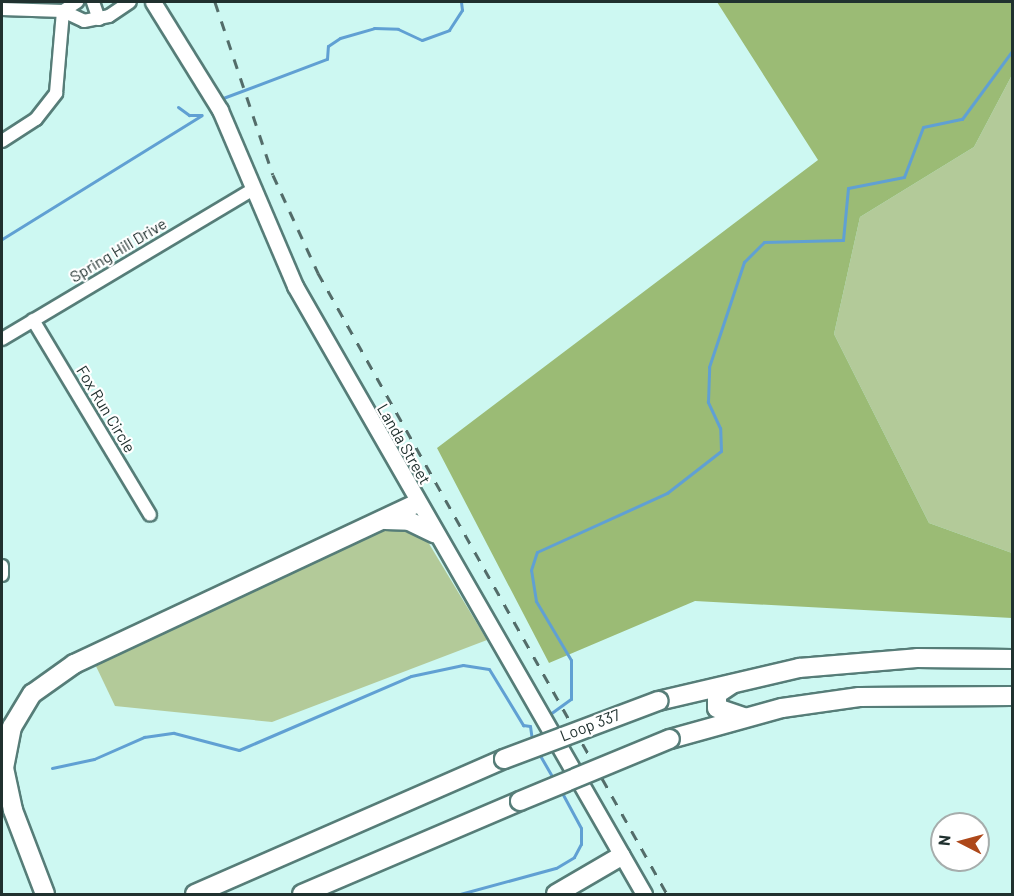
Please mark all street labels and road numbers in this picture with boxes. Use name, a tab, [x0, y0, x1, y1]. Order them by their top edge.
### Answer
street label: Spring Hill Drive	[66, 214, 170, 286]
street label: Fox Run Circle	[73, 362, 139, 456]
street label: Landa Street	[373, 400, 435, 488]
street label: Loop 337	[557, 705, 623, 745]

